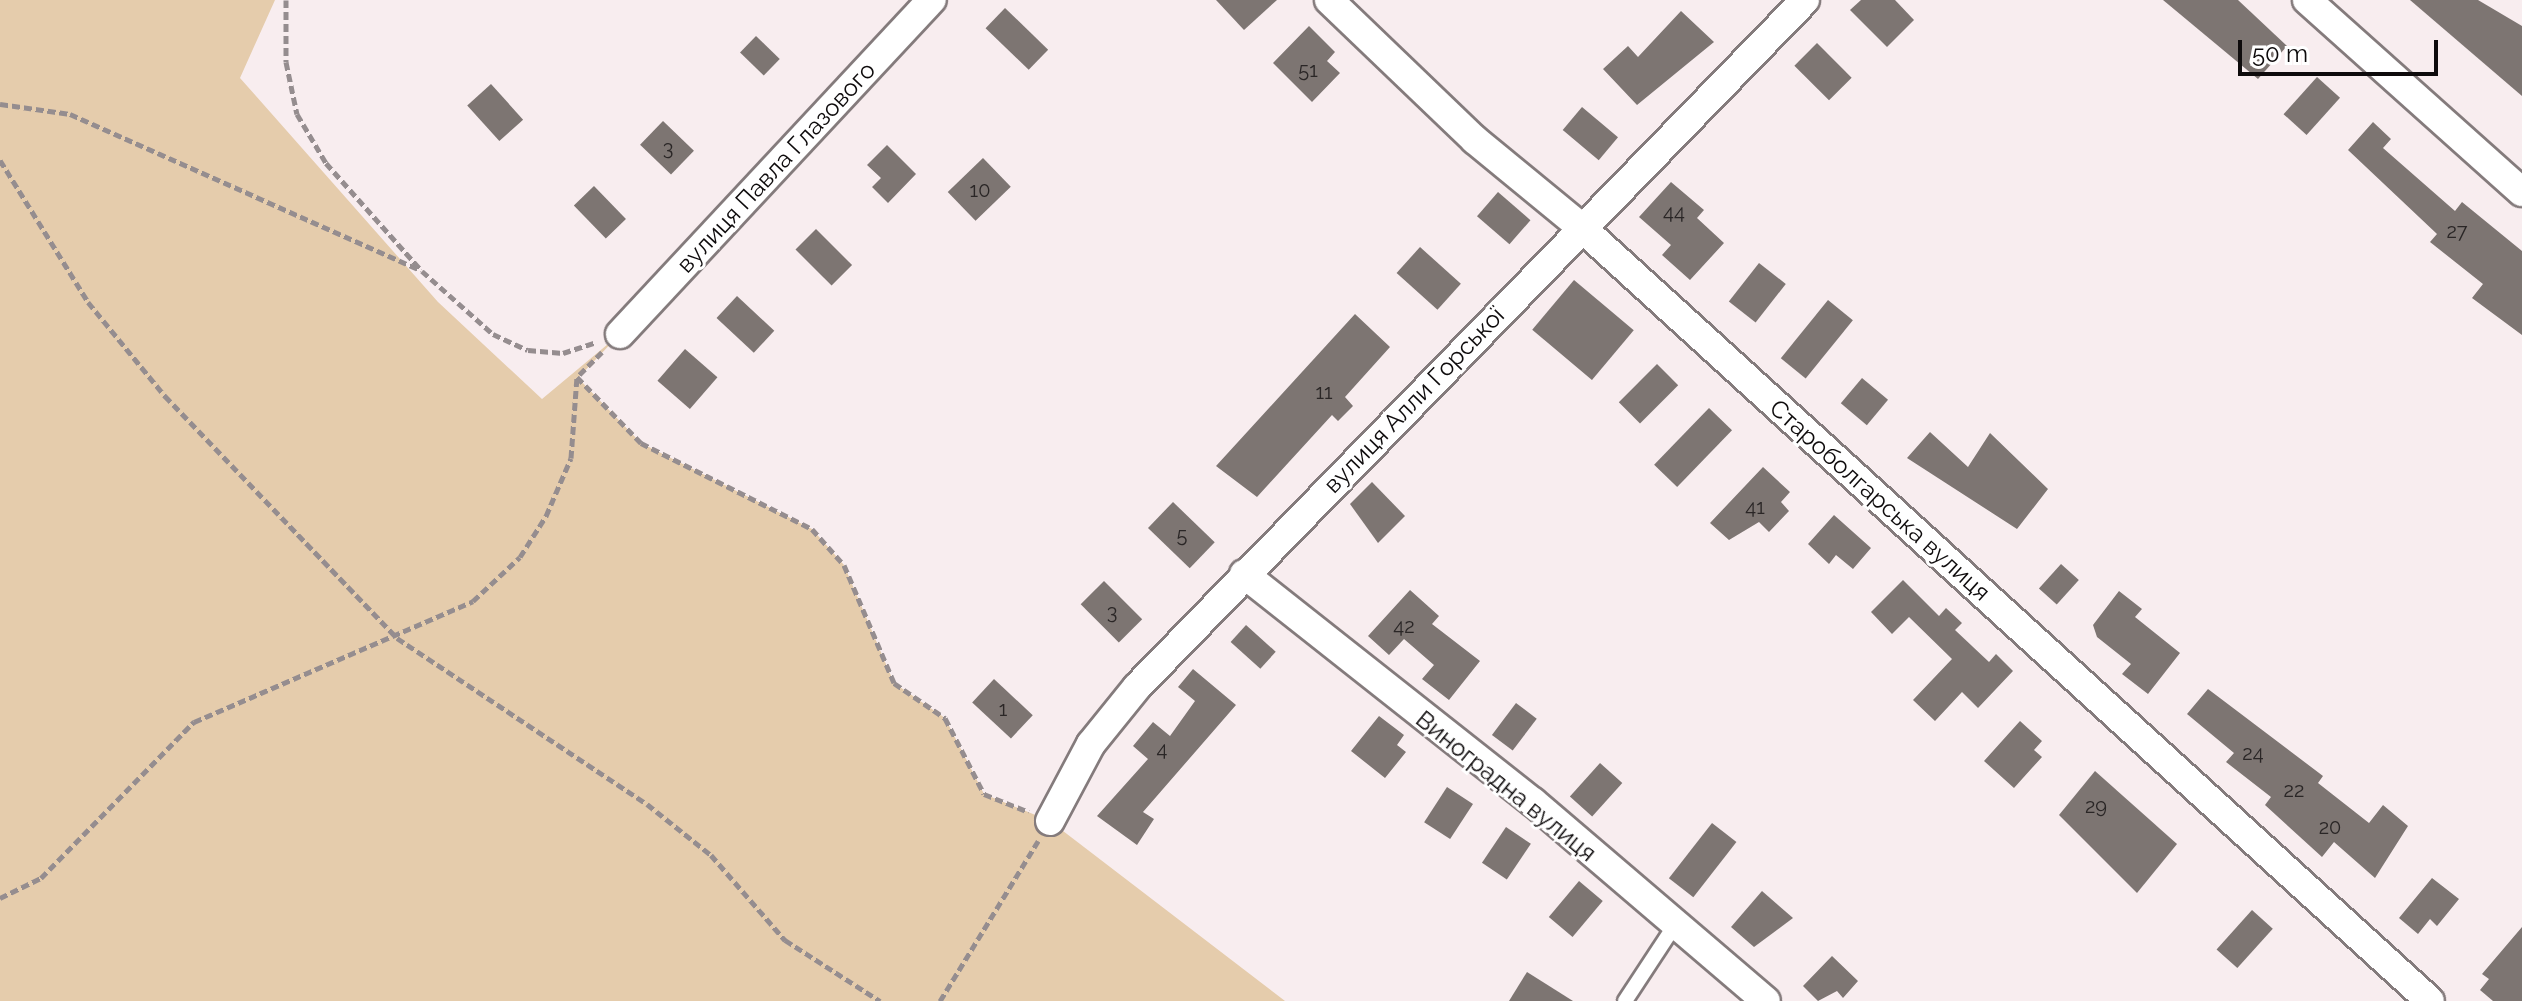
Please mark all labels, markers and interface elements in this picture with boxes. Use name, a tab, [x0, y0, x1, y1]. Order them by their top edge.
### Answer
scale bar	[2242, 24, 2442, 74]
text: 50 m	[2252, 39, 2308, 68]
street label: вулиця Павла Глазового	[671, 56, 881, 278]
house number: 51	[1298, 58, 1318, 82]
house number: 3	[663, 136, 673, 160]
house number: 10	[970, 178, 990, 202]
house number: 44	[1663, 200, 1685, 224]
house number: 27	[2446, 219, 2468, 243]
street label: вулиця Алли Горської	[1318, 301, 1510, 499]
house number: 11	[1315, 380, 1333, 404]
street label: Староболгарська вулиця	[1764, 393, 1996, 607]
house number: 41	[1745, 495, 1765, 519]
house number: 5	[1177, 523, 1187, 547]
house number: 3	[1107, 600, 1117, 624]
house number: 42	[1393, 614, 1415, 638]
house number: 1	[999, 697, 1007, 721]
street label: Виноградна вулиця	[1410, 705, 1602, 867]
house number: 4	[1157, 737, 1167, 761]
house number: 24	[2242, 741, 2264, 765]
house number: 22	[2284, 778, 2304, 802]
house number: 29	[2085, 794, 2107, 818]
house number: 20	[2319, 815, 2341, 839]

